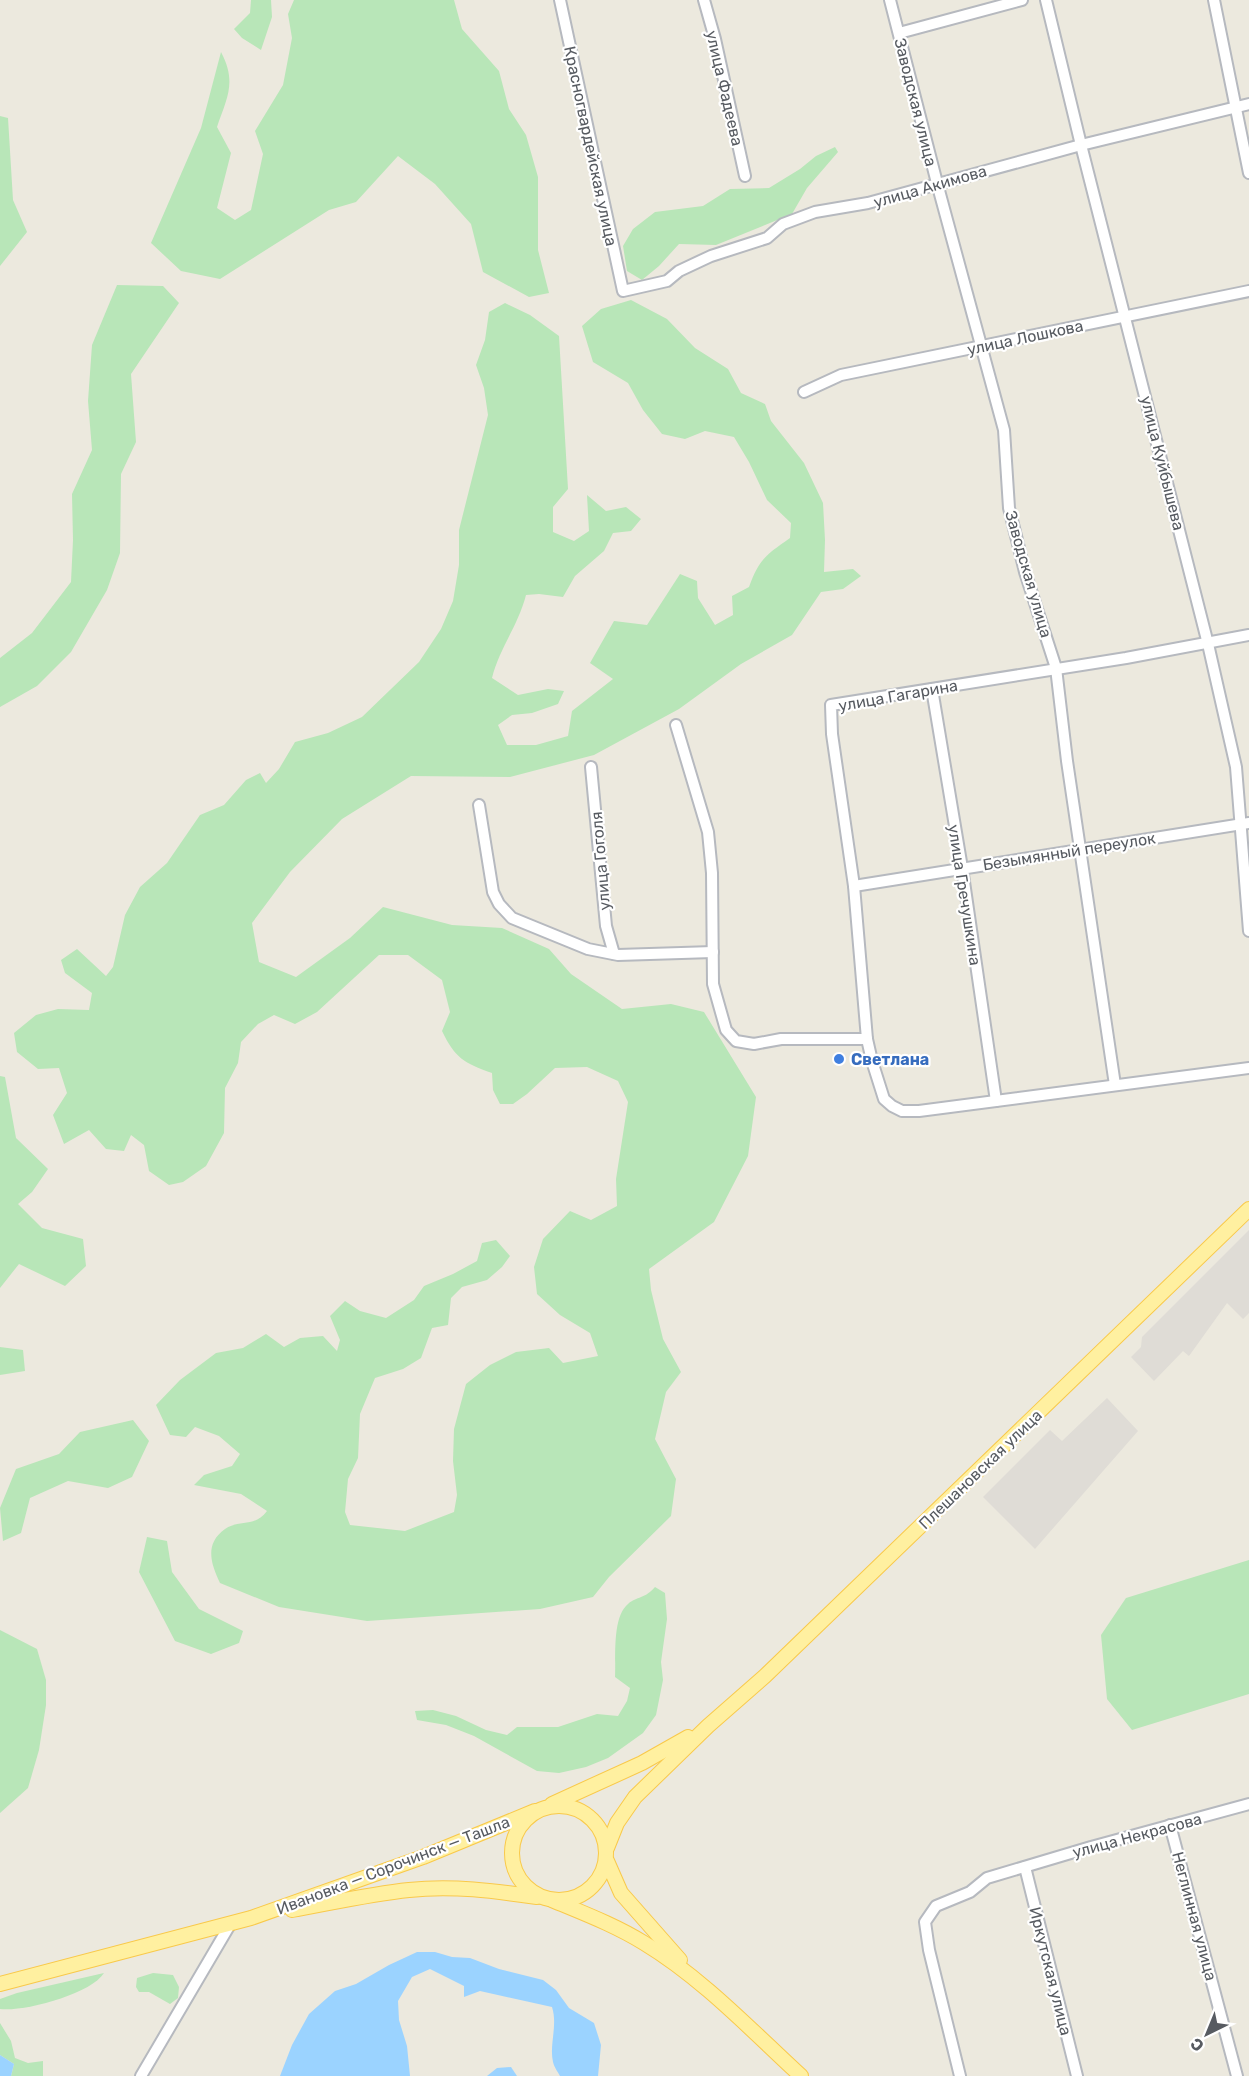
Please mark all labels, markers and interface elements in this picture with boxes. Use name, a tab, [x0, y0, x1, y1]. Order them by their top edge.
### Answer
street label: улица Фадеева	[702, 29, 747, 148]
street label: Заводская улица	[890, 36, 941, 168]
street label: Красногвардейская улица	[560, 44, 621, 248]
street label: улица Акимова	[871, 161, 989, 212]
street label: улица Лошкова	[965, 316, 1085, 359]
street label: улица Куйбышева	[1137, 394, 1188, 532]
street label: Заводская улица	[1001, 508, 1056, 640]
street label: улица Гагарина	[837, 676, 959, 715]
street label: улица Гоголя	[587, 811, 614, 911]
street label: улица Гречушкина	[944, 823, 985, 967]
street label: Безымянный переулок	[981, 828, 1157, 875]
place label: Светлана	[851, 1050, 929, 1069]
marker: Светлана	[832, 1052, 846, 1066]
street label: Плешановская улица	[915, 1406, 1046, 1533]
street label: улица Некрасова	[1070, 1809, 1204, 1862]
street label: Ивановка — Сорочинск — Ташла	[274, 1812, 512, 1919]
street label: Неглинная улица	[1168, 1850, 1221, 1983]
street label: Иркутская улица	[1025, 1905, 1076, 2037]
north arrow	[1177, 2004, 1237, 2064]
text: С	[1187, 2034, 1208, 2055]

